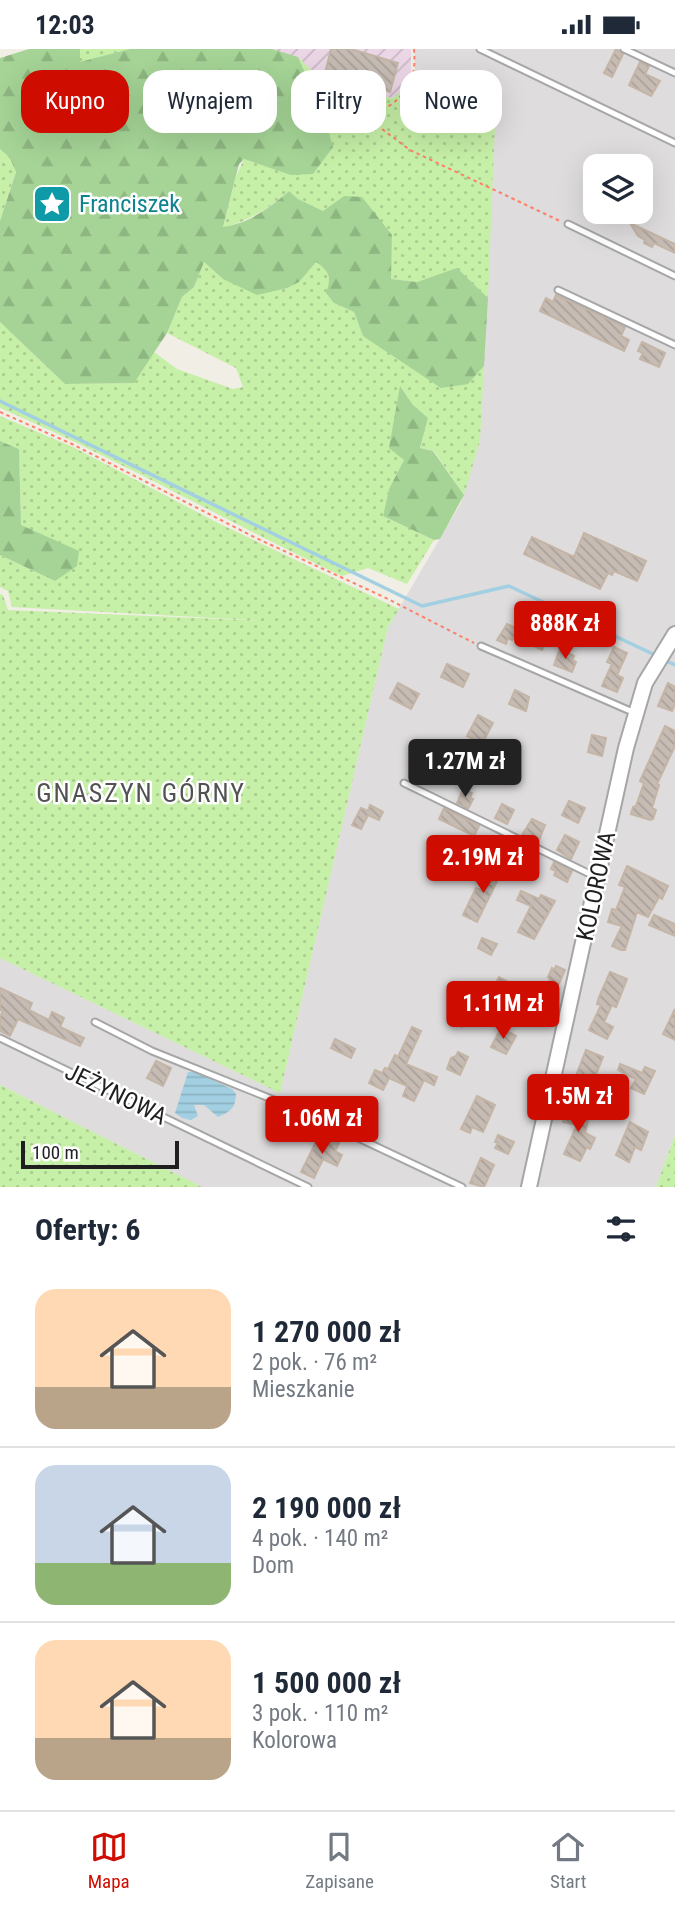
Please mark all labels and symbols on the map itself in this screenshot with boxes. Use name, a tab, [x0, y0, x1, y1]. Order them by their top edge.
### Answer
place icon: Franciszek	[31, 183, 73, 225]
place label: Franciszek	[79, 190, 180, 218]
pin: 888K zł	[500, 601, 630, 661]
pin: 1.27M zł	[393, 739, 537, 799]
district label: GNASZYN GÓRNY	[36, 778, 246, 808]
street label: KOLOROWA	[571, 829, 621, 943]
pin: 2.19M zł	[411, 835, 555, 895]
pin: 1.11M zł	[431, 981, 575, 1041]
street label: JEŻYNOWA	[61, 1057, 172, 1131]
pin: 1.5M zł	[513, 1075, 643, 1134]
pin: 1.06M zł	[250, 1097, 394, 1156]
scale bar	[21, 1138, 178, 1170]

